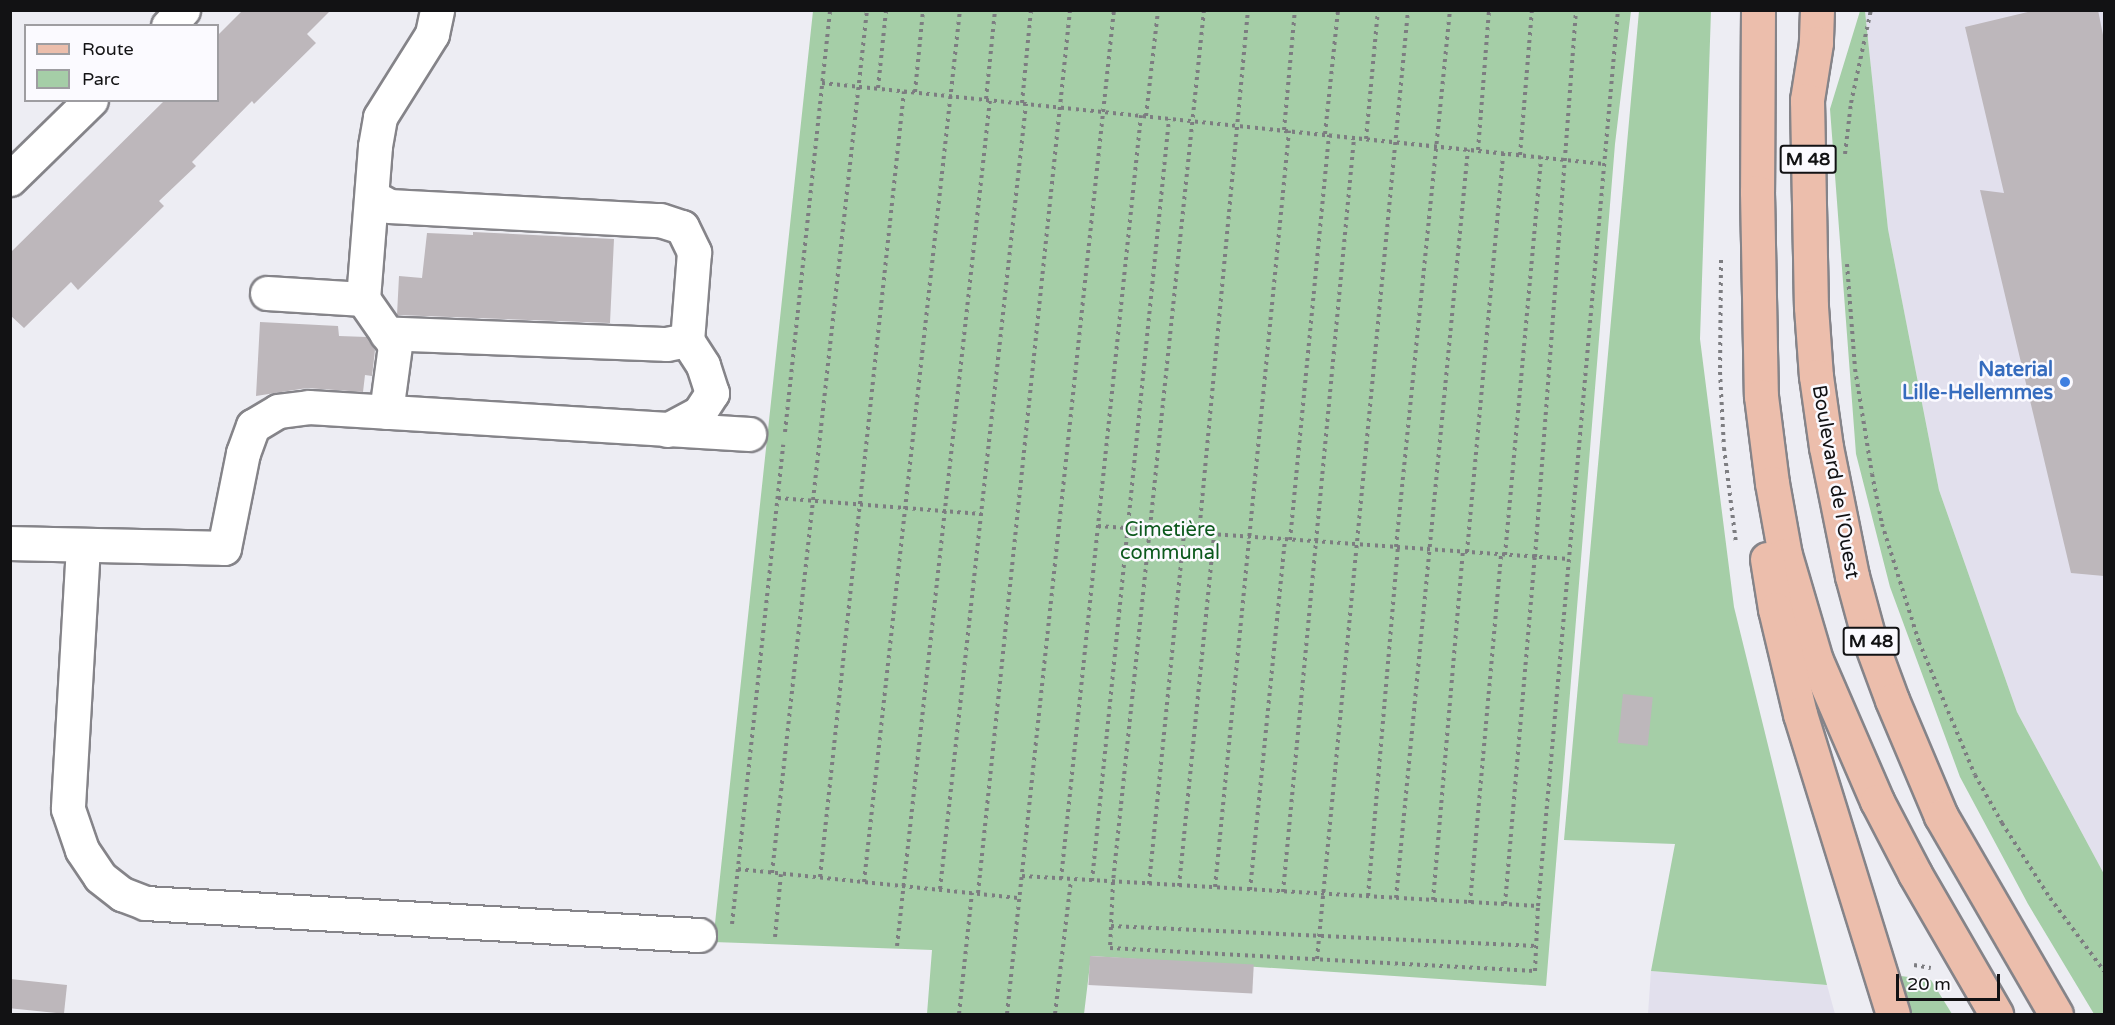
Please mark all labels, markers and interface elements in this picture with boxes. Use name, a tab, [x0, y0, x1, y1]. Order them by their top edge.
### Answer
legend	[24, 24, 219, 102]
text: Route	[82, 38, 134, 60]
text: Parc	[82, 68, 120, 90]
road number: M 48	[1780, 144, 1836, 174]
place label: Naterial Lille-Hellemmes	[1902, 358, 2053, 405]
marker: Naterial Lille-Hellemmes	[2058, 375, 2072, 389]
street label: Boulevard de l'Ouest	[1806, 383, 1864, 581]
park label: Cimetière communal	[1120, 518, 1220, 565]
road number: M 48	[1842, 626, 1900, 656]
scale bar	[1899, 962, 2002, 1000]
text: 20 m	[1907, 973, 1951, 995]

